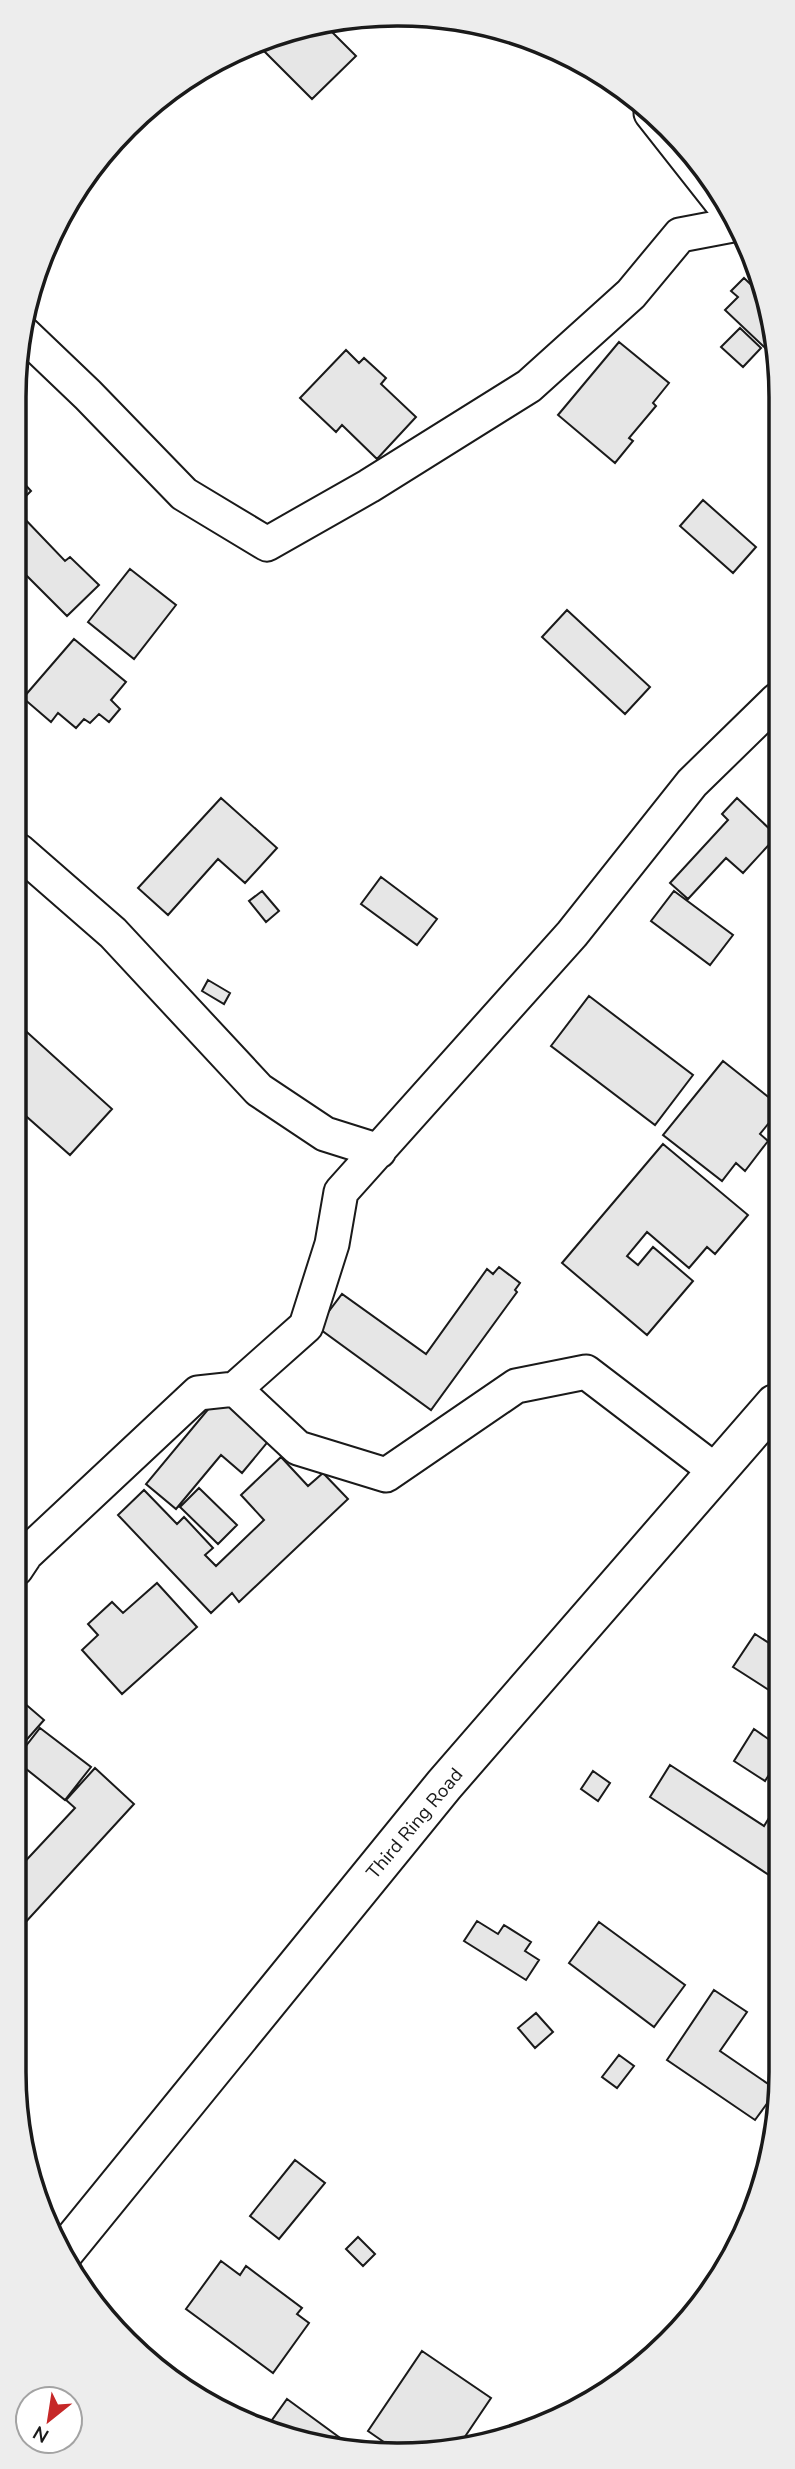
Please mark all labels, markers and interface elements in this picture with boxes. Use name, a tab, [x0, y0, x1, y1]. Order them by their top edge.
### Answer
street label: Third Ring Road	[361, 1763, 469, 1885]
north arrow	[14, 2385, 84, 2455]
text: N	[28, 2419, 54, 2449]

